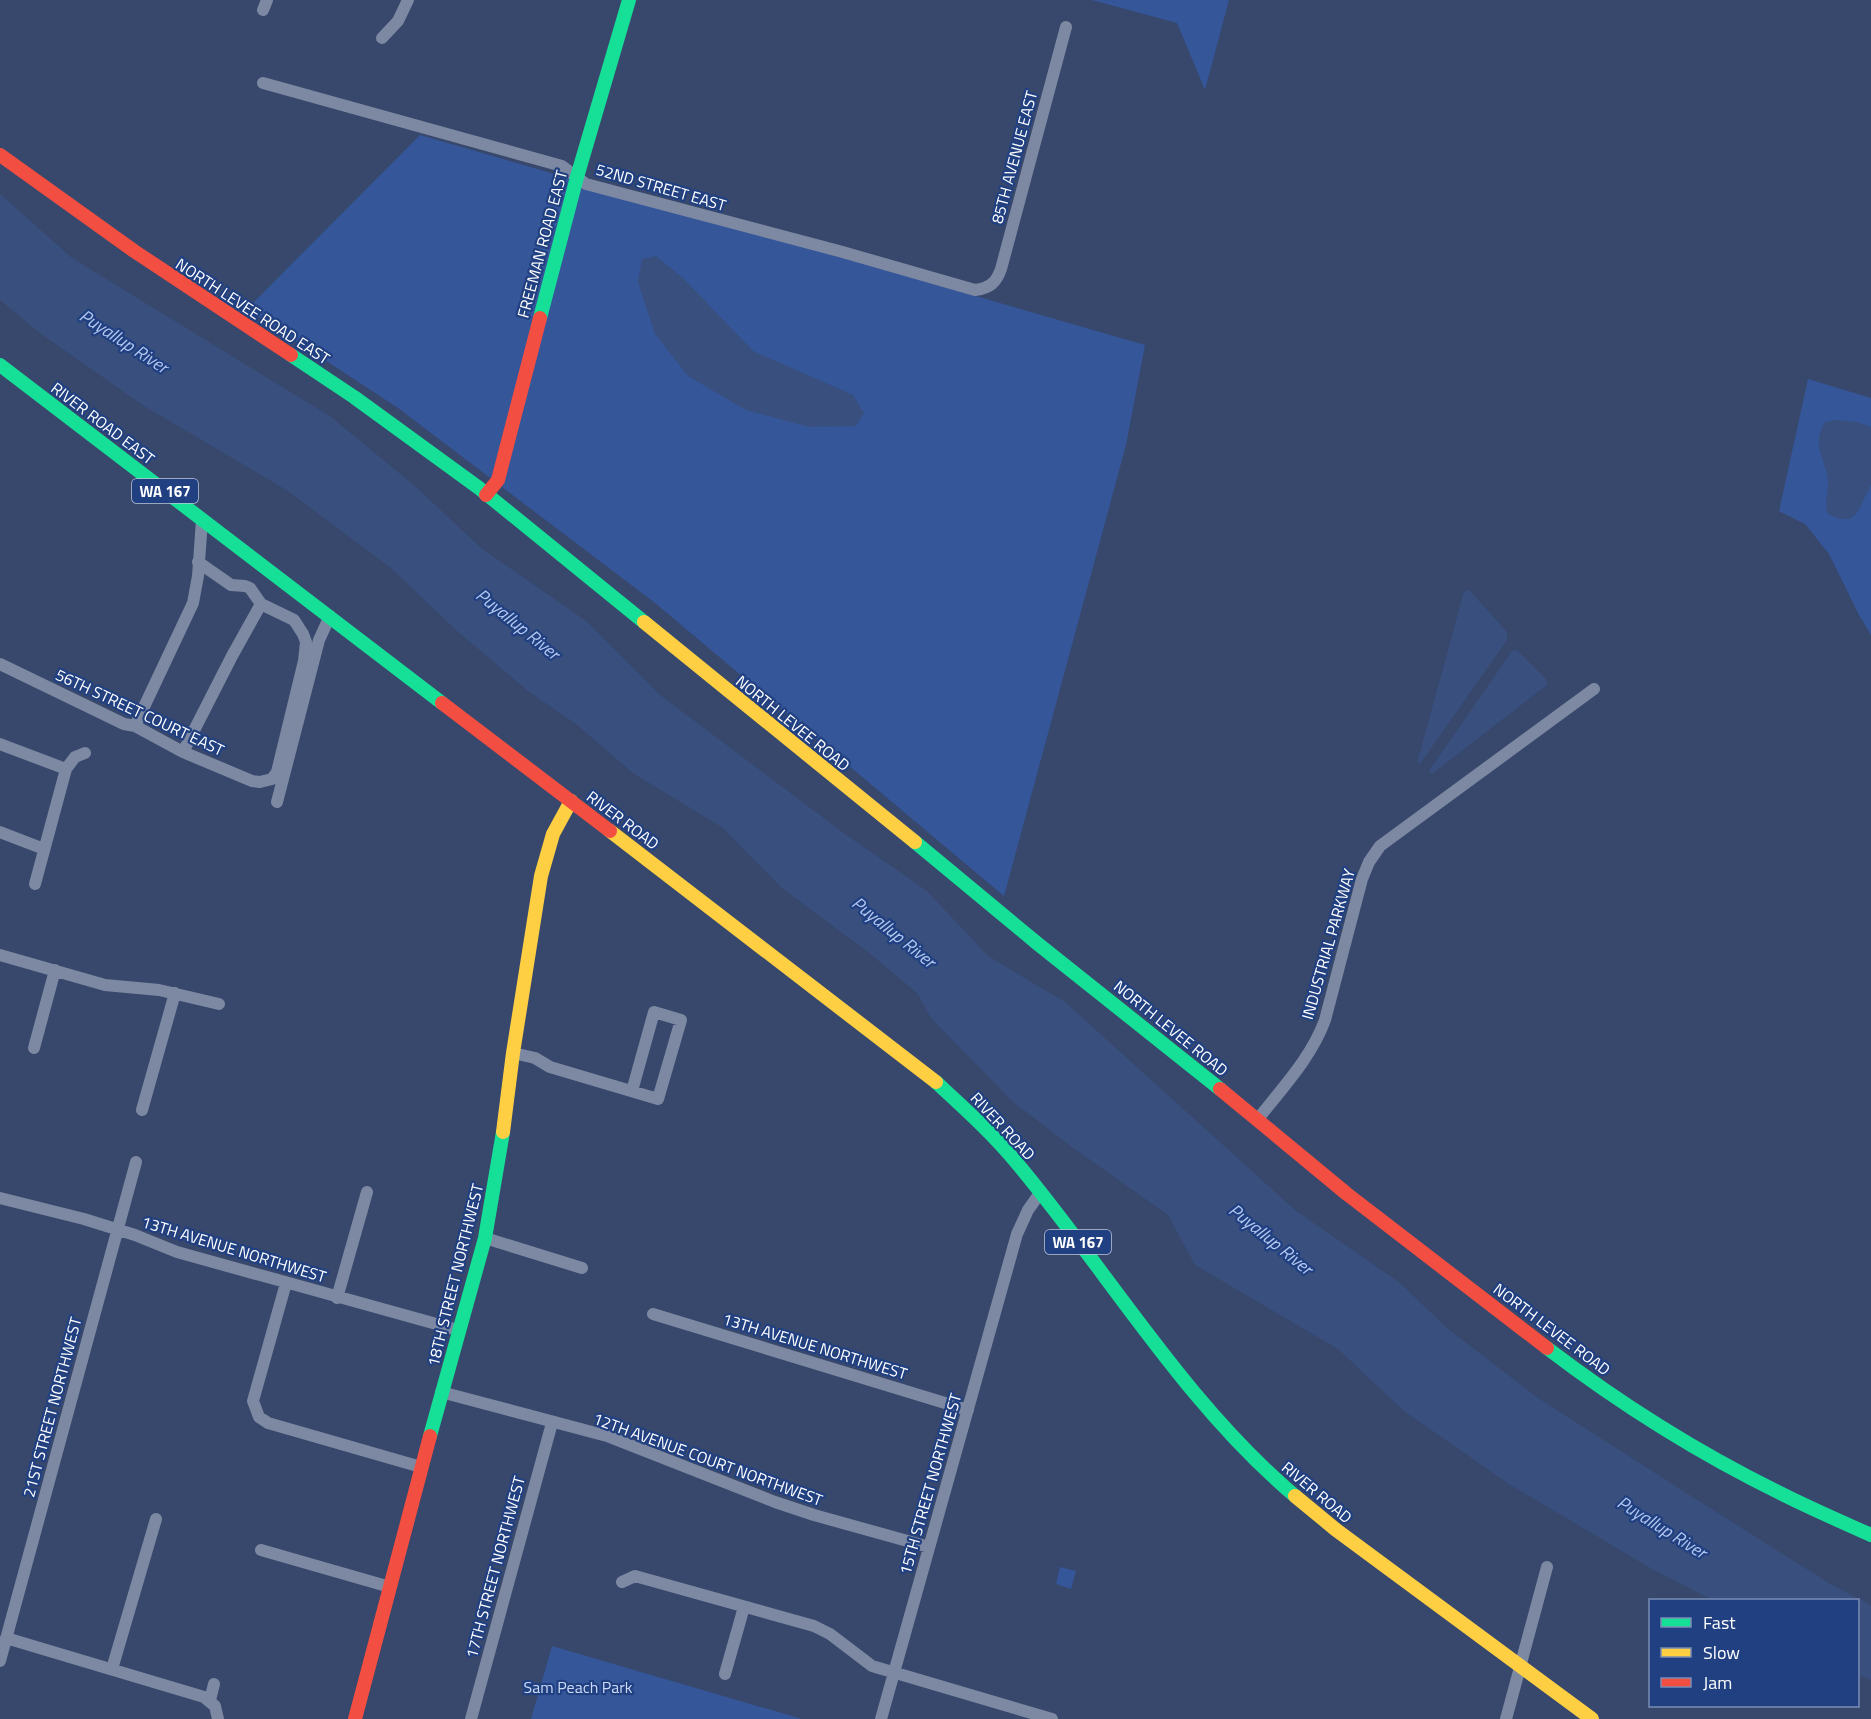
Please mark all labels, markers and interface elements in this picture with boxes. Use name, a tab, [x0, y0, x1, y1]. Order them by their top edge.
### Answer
street label: 85TH AVENUE EAST	[985, 87, 1043, 226]
street label: 52ND STREET EAST	[593, 157, 730, 217]
street label: FREEMAN ROAD EAST	[511, 167, 573, 321]
street label: NORTH LEVEE ROAD EAST	[171, 252, 335, 370]
water label: Puyallup River	[74, 302, 176, 381]
street label: RIVER ROAD EAST	[46, 376, 160, 470]
road number: WA 167	[132, 479, 198, 503]
water label: Puyallup River	[470, 582, 568, 668]
street label: 56TH STREET COURT EAST	[52, 662, 229, 762]
street label: NORTH LEVEE ROAD	[731, 669, 855, 777]
street label: RIVER ROAD	[582, 785, 664, 855]
street label: INDUSTRIAL PARKWAY	[1295, 866, 1361, 1022]
water label: Puyallup River	[846, 890, 944, 976]
street label: NORTH LEVEE ROAD	[1109, 974, 1233, 1082]
street label: RIVER ROAD	[965, 1087, 1041, 1165]
street label: 18TH STREET NORTHWEST	[421, 1181, 489, 1369]
water label: Puyallup River	[1223, 1197, 1321, 1283]
street label: 13TH AVENUE NORTHWEST	[139, 1209, 330, 1289]
road number: WA 167	[1045, 1230, 1111, 1254]
street label: NORTH LEVEE ROAD	[1488, 1277, 1616, 1381]
street label: 13TH AVENUE NORTHWEST	[720, 1306, 911, 1386]
street label: 21ST STREET NORTHWEST	[16, 1314, 88, 1500]
street label: 15TH STREET NORTHWEST	[893, 1390, 968, 1577]
street label: 12TH AVENUE COURT NORTHWEST	[590, 1406, 827, 1512]
street label: RIVER ROAD	[1277, 1455, 1357, 1529]
street label: 17TH STREET NORTHWEST	[459, 1473, 531, 1661]
water label: Puyallup River	[1612, 1489, 1714, 1566]
legend	[1649, 1599, 1859, 1707]
text: Fast	[1703, 1609, 1736, 1636]
text: Slow	[1703, 1639, 1740, 1666]
text: Jam	[1703, 1669, 1732, 1696]
park label: Sam Peach Park	[524, 1675, 633, 1699]

